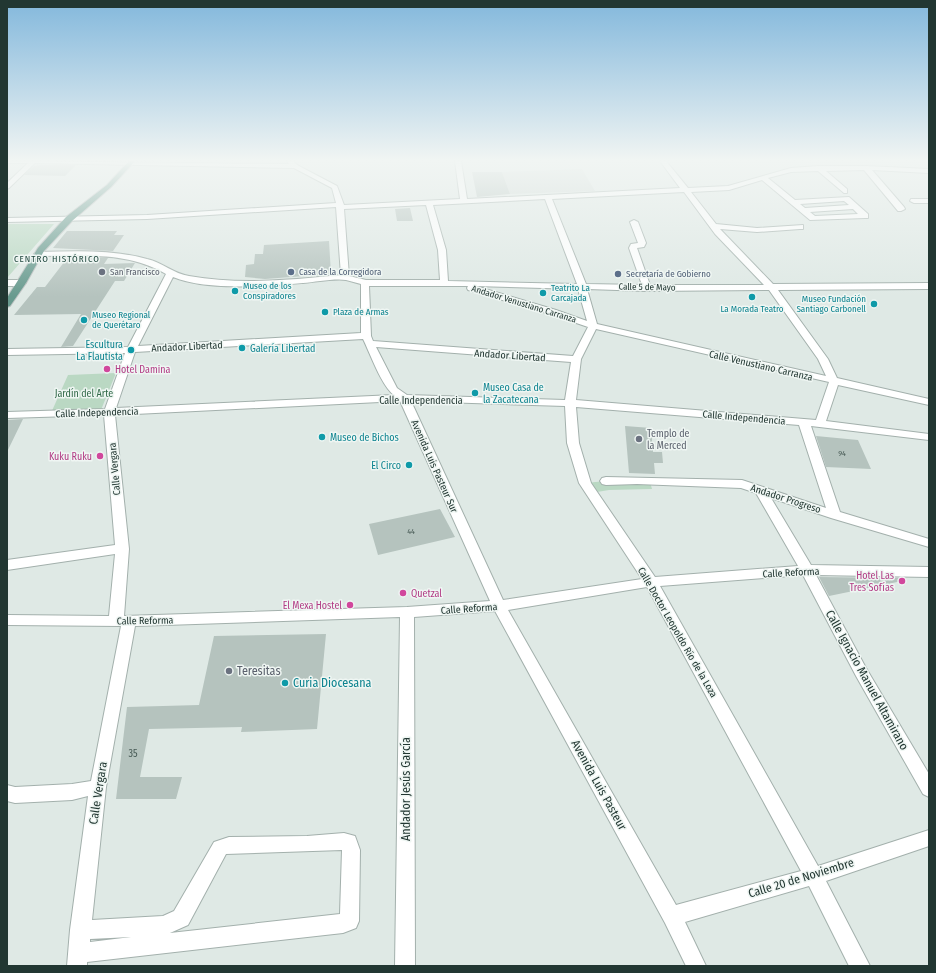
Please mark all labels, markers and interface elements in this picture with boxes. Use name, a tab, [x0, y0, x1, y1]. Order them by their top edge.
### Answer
district label: CENTRO HISTÓRICO	[14, 254, 100, 264]
marker: San Francisco	[97, 267, 107, 277]
place label: San Francisco	[110, 267, 160, 277]
marker: Casa de la Corregidora	[286, 267, 296, 277]
place label: Casa de la Corregidora	[299, 267, 382, 277]
marker: Secretaría de Gobierno	[613, 269, 623, 279]
place label: Secretaría de Gobierno	[626, 269, 711, 279]
place label: Museo de los Conspiradores	[243, 281, 296, 301]
street label: Calle 5 de Mayo	[618, 282, 676, 293]
street label: Andador Venustiano Carranza	[471, 283, 578, 325]
place label: Teatrito La Carcajada	[551, 283, 590, 303]
marker: Museo de los Conspiradores	[230, 286, 240, 296]
marker: Teatrito La Carcajada	[538, 288, 548, 298]
marker: La Morada Teatro	[747, 292, 757, 302]
place label: Museo Fundación Santiago Carbonell	[796, 294, 867, 314]
marker: Museo Fundación Santiago Carbonell	[869, 299, 879, 309]
place label: La Morada Teatro	[720, 304, 784, 314]
marker: Plaza de Armas	[320, 307, 330, 317]
place label: Plaza de Armas	[333, 307, 389, 317]
place label: Museo Regional de Querétaro	[92, 310, 151, 330]
marker: Museo Regional de Querétaro	[79, 315, 89, 325]
place label: Escultura La Flautista	[76, 339, 123, 363]
street label: Andador Libertad	[151, 339, 223, 355]
place label: Galería Libertad	[250, 342, 315, 355]
marker: Galería Libertad	[237, 343, 247, 353]
marker: Escultura La Flautista	[126, 345, 136, 355]
street label: Andador Libertad	[474, 348, 546, 364]
street label: Calle Venustiano Carranza	[708, 348, 814, 384]
marker: Hotel Damina	[102, 364, 112, 374]
place label: Hotel Damina	[115, 364, 170, 376]
place label: Museo Casa de la Zacatecana	[483, 382, 544, 406]
park label: Jardín del Arte	[55, 387, 113, 400]
marker: Museo Casa de la Zacatecana	[470, 388, 480, 398]
street label: Calle Independencia	[379, 395, 463, 407]
street label: Calle Independencia	[55, 406, 139, 420]
street label: Calle Independencia	[702, 408, 786, 428]
street label: Avenida Luis Pasteur Sur	[408, 418, 460, 515]
place label: Templo de la Merced	[647, 428, 690, 452]
marker: Museo de Bichos	[317, 432, 327, 442]
place label: Museo de Bichos	[330, 432, 399, 444]
marker: Templo de la Merced	[634, 434, 644, 444]
street label: Calle Vergara	[107, 442, 123, 496]
house number: 94	[838, 449, 846, 458]
place label: Kuku Ruku	[49, 451, 92, 463]
marker: Kuku Ruku	[95, 451, 105, 461]
place label: El Circo	[371, 460, 401, 472]
marker: El Circo	[404, 460, 414, 470]
street label: Andador Progreso	[749, 482, 822, 516]
house number: 44	[407, 527, 415, 536]
street label: Calle Doctor Leopoldo Río de la Loza	[635, 565, 720, 700]
street label: Calle Reforma	[762, 566, 820, 580]
place label: Hotel Las Tres Sofías	[849, 570, 894, 594]
marker: Hotel Las Tres Sofías	[897, 576, 907, 586]
marker: Quetzal	[398, 588, 408, 598]
place label: Quetzal	[411, 588, 442, 600]
place label: El Mexa Hostel	[283, 600, 342, 612]
marker: El Mexa Hostel	[345, 600, 355, 610]
street label: Calle Reforma	[440, 601, 498, 617]
street label: Calle Ignacio Manuel Altamirano	[823, 608, 911, 752]
street label: Calle Reforma	[116, 615, 174, 627]
place label: Teresitas	[237, 664, 281, 678]
marker: Teresitas	[224, 666, 234, 676]
place label: Curia Diocesana	[293, 676, 371, 690]
marker: Curia Diocesana	[280, 678, 290, 688]
street label: Andador Jesús García	[399, 737, 413, 841]
street label: Avenida Luis Pasteur	[568, 737, 630, 833]
house number: 35	[128, 748, 138, 760]
street label: Calle Vergara	[86, 760, 110, 825]
street label: Calle 20 de Noviembre	[747, 855, 855, 901]

